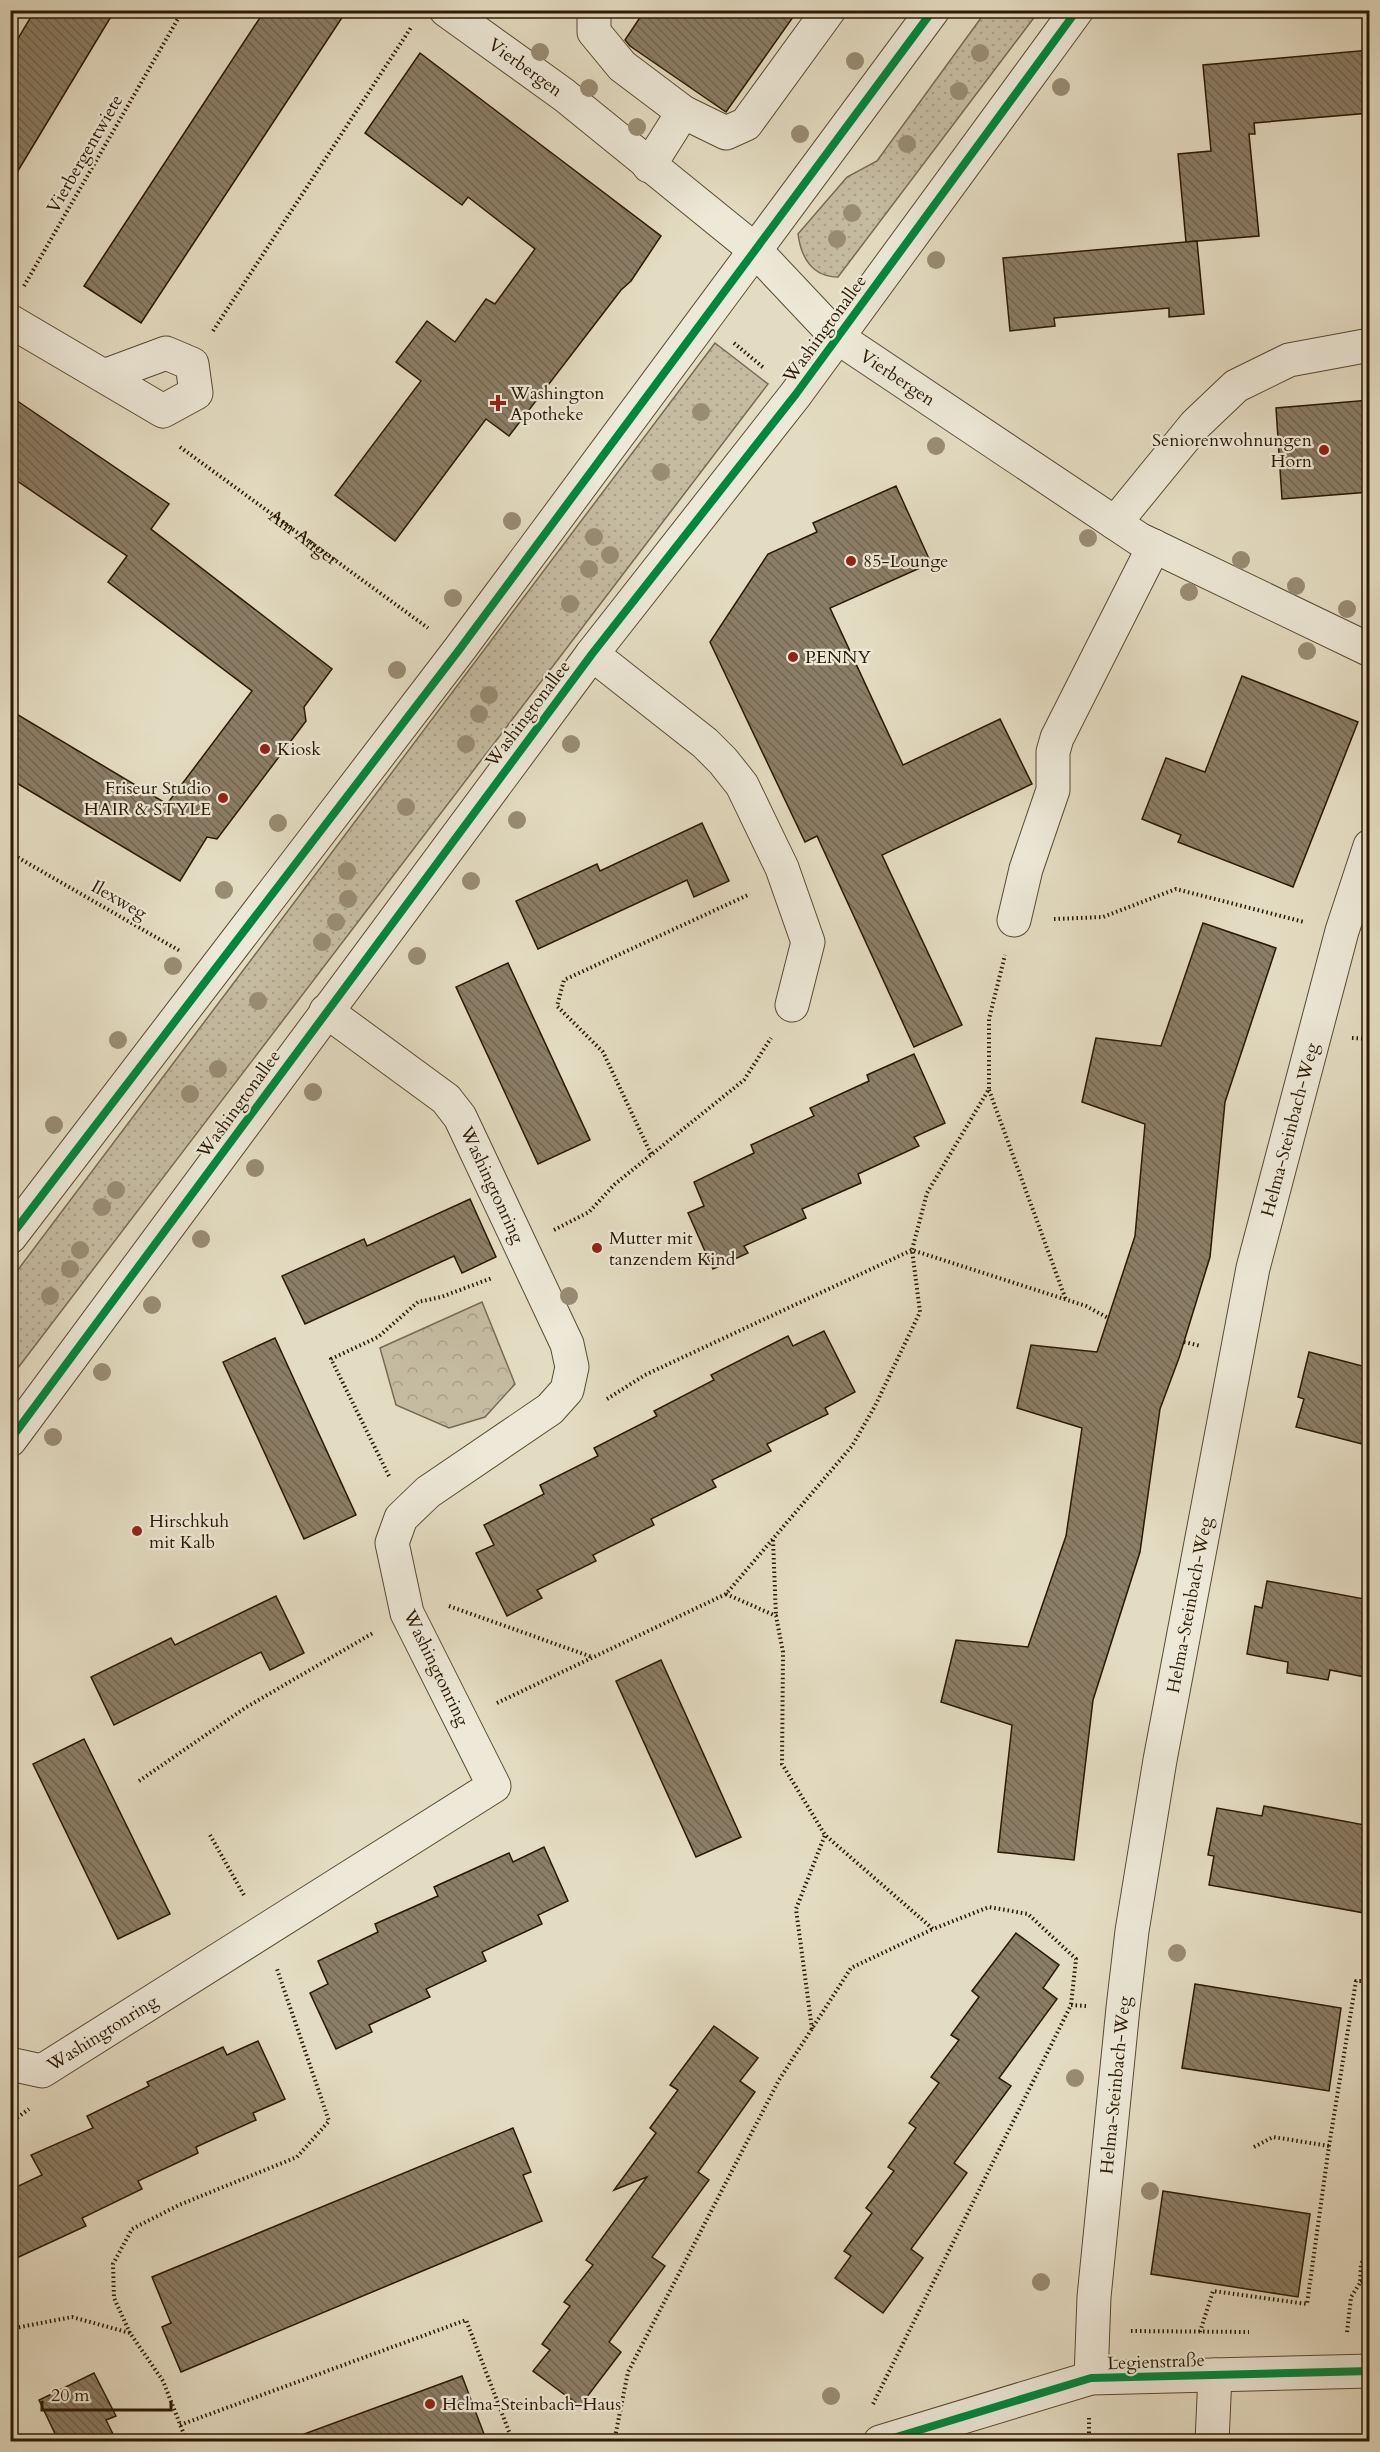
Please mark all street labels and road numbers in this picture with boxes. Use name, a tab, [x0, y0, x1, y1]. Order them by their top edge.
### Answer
street label: Vierbergen	[483, 32, 568, 103]
street label: Vierbergentwiete	[41, 90, 129, 218]
street label: Washingtonallee	[777, 270, 873, 389]
street label: Vierbergen	[855, 343, 941, 412]
street label: Am Anger	[264, 503, 344, 571]
street label: Washingtonallee	[479, 655, 576, 773]
street label: Ilexweg	[87, 874, 152, 926]
street label: Helma-Steinbach-Weg	[1255, 1039, 1325, 1219]
street label: Washingtonallee	[191, 1045, 287, 1164]
street label: Washingtonring	[454, 1121, 530, 1248]
street label: Helma-Steinbach-Weg	[1160, 1514, 1218, 1695]
street label: Washingtonring	[397, 1605, 475, 1731]
street label: Washingtonring	[41, 1988, 163, 2078]
street label: Helma-Steinbach-Weg	[1094, 1994, 1137, 2175]
street label: Legienstraße	[1107, 2348, 1205, 2376]

